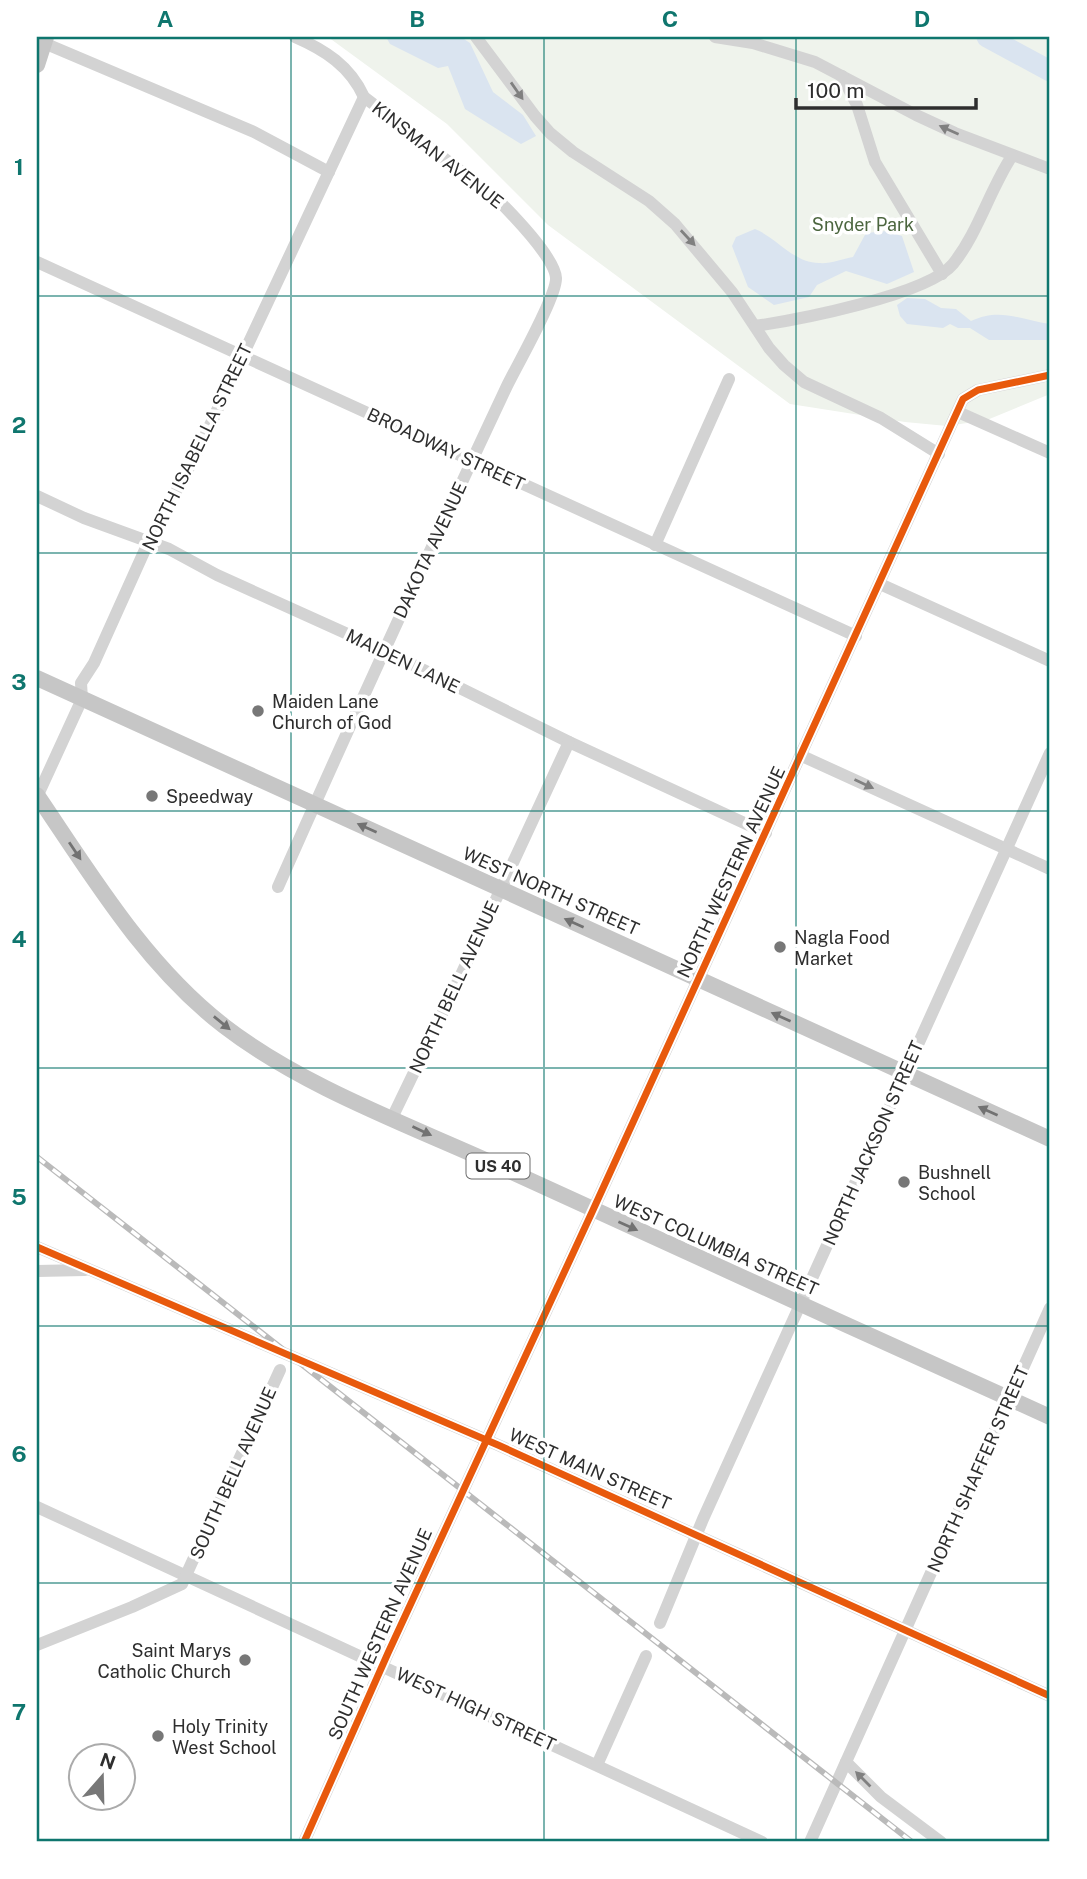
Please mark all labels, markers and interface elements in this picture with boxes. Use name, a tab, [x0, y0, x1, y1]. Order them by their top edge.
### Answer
text: A	[157, 5, 174, 32]
text: B	[409, 5, 425, 32]
text: C	[662, 5, 678, 32]
text: D	[914, 5, 930, 32]
scale bar	[796, 66, 977, 110]
text: 100 m	[807, 78, 864, 103]
one-way arrow	[510, 82, 524, 100]
street label: KINSMAN AVENUE	[368, 97, 508, 213]
one-way arrow	[939, 124, 959, 136]
text: 1	[14, 153, 24, 180]
park label: Snyder Park	[812, 214, 914, 235]
one-way arrow	[680, 229, 696, 247]
street label: NORTH ISABELLA STREET	[138, 340, 256, 554]
street label: BROADWAY STREET	[364, 403, 528, 495]
text: 2	[12, 411, 26, 438]
street label: DAKOTA AVENUE	[389, 478, 471, 622]
street label: MAIDEN LANE	[343, 624, 463, 698]
text: 3	[11, 668, 27, 695]
place label: Maiden Lane Church of God	[272, 691, 392, 733]
marker: Maiden Lane Church of God	[250, 703, 266, 719]
street label: NORTH WESTERN AVENUE	[673, 763, 789, 981]
one-way arrow	[854, 778, 874, 790]
place label: Speedway	[166, 786, 253, 807]
marker: Speedway	[144, 788, 160, 804]
one-way arrow	[357, 823, 377, 834]
one-way arrow	[68, 842, 82, 860]
street label: WEST NORTH STREET	[460, 843, 643, 940]
street label: NORTH BELL AVENUE	[405, 898, 503, 1076]
one-way arrow	[564, 917, 584, 929]
text: 4	[11, 925, 27, 952]
place label: Nagla Food Market	[794, 927, 890, 969]
marker: Nagla Food Market	[772, 939, 788, 955]
one-way arrow	[771, 1011, 791, 1023]
one-way arrow	[213, 1016, 231, 1031]
street label: NORTH JACKSON STREET	[818, 1037, 928, 1248]
one-way arrow	[978, 1105, 998, 1117]
one-way arrow	[411, 1126, 432, 1137]
road number: US 40	[466, 1154, 530, 1178]
place label: Bushnell School	[918, 1162, 991, 1204]
marker: Bushnell School	[896, 1174, 912, 1190]
text: 5	[11, 1183, 27, 1210]
street label: WEST COLUMBIA STREET	[610, 1190, 822, 1300]
one-way arrow	[618, 1221, 639, 1232]
street label: NORTH SHAFFER STREET	[923, 1362, 1033, 1575]
street label: SOUTH BELL AVENUE	[186, 1384, 280, 1562]
street label: WEST MAIN STREET	[506, 1424, 675, 1514]
text: 6	[11, 1440, 27, 1467]
street label: SOUTH WESTERN AVENUE	[324, 1525, 436, 1743]
place label: Saint Marys Catholic Church	[97, 1640, 231, 1682]
marker: Saint Marys Catholic Church	[237, 1652, 253, 1668]
street label: WEST HIGH STREET	[393, 1663, 559, 1755]
text: 7	[12, 1698, 26, 1725]
place label: Holy Trinity West School	[172, 1716, 277, 1758]
marker: Holy Trinity West School	[150, 1728, 166, 1744]
north arrow	[66, 1742, 136, 1812]
text: N	[97, 1748, 119, 1774]
one-way arrow	[855, 1771, 872, 1788]

